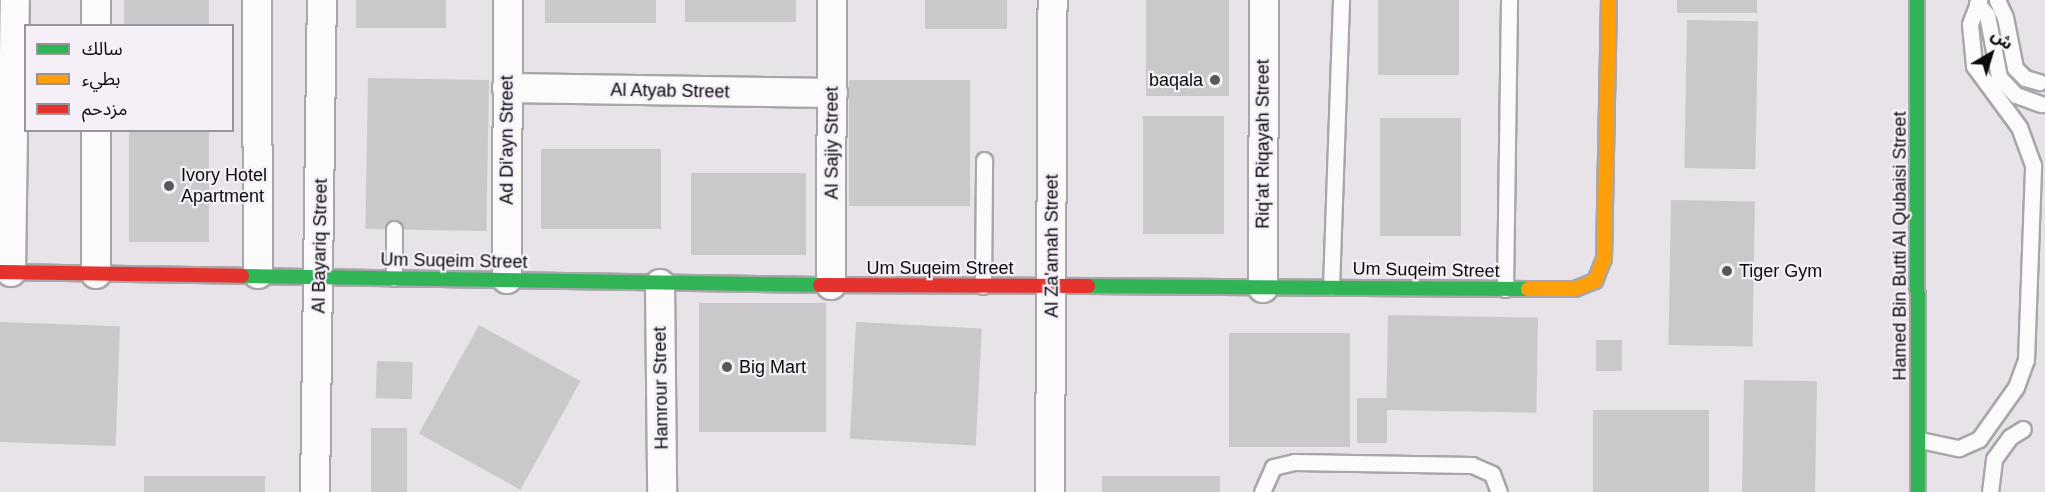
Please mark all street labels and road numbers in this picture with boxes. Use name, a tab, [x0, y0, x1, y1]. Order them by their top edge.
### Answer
street label: Riq'at Riqayah Street	[1252, 59, 1274, 229]
street label: Ad Di'ayn Street	[496, 75, 518, 205]
street label: Al Atyab Street	[610, 79, 730, 103]
street label: Al Sajiy Street	[821, 86, 843, 200]
street label: Hamed Bin Butti Al Qubaisi Street	[1889, 111, 1911, 381]
street label: Al Za'amah Street	[1041, 174, 1063, 318]
street label: Al Bayariq Street	[308, 178, 332, 314]
street label: Um Suqeim Street	[380, 249, 528, 273]
street label: Um Suqeim Street	[866, 257, 1014, 279]
street label: Um Suqeim Street	[1352, 258, 1500, 282]
street label: Hamrour Street	[649, 326, 673, 450]

